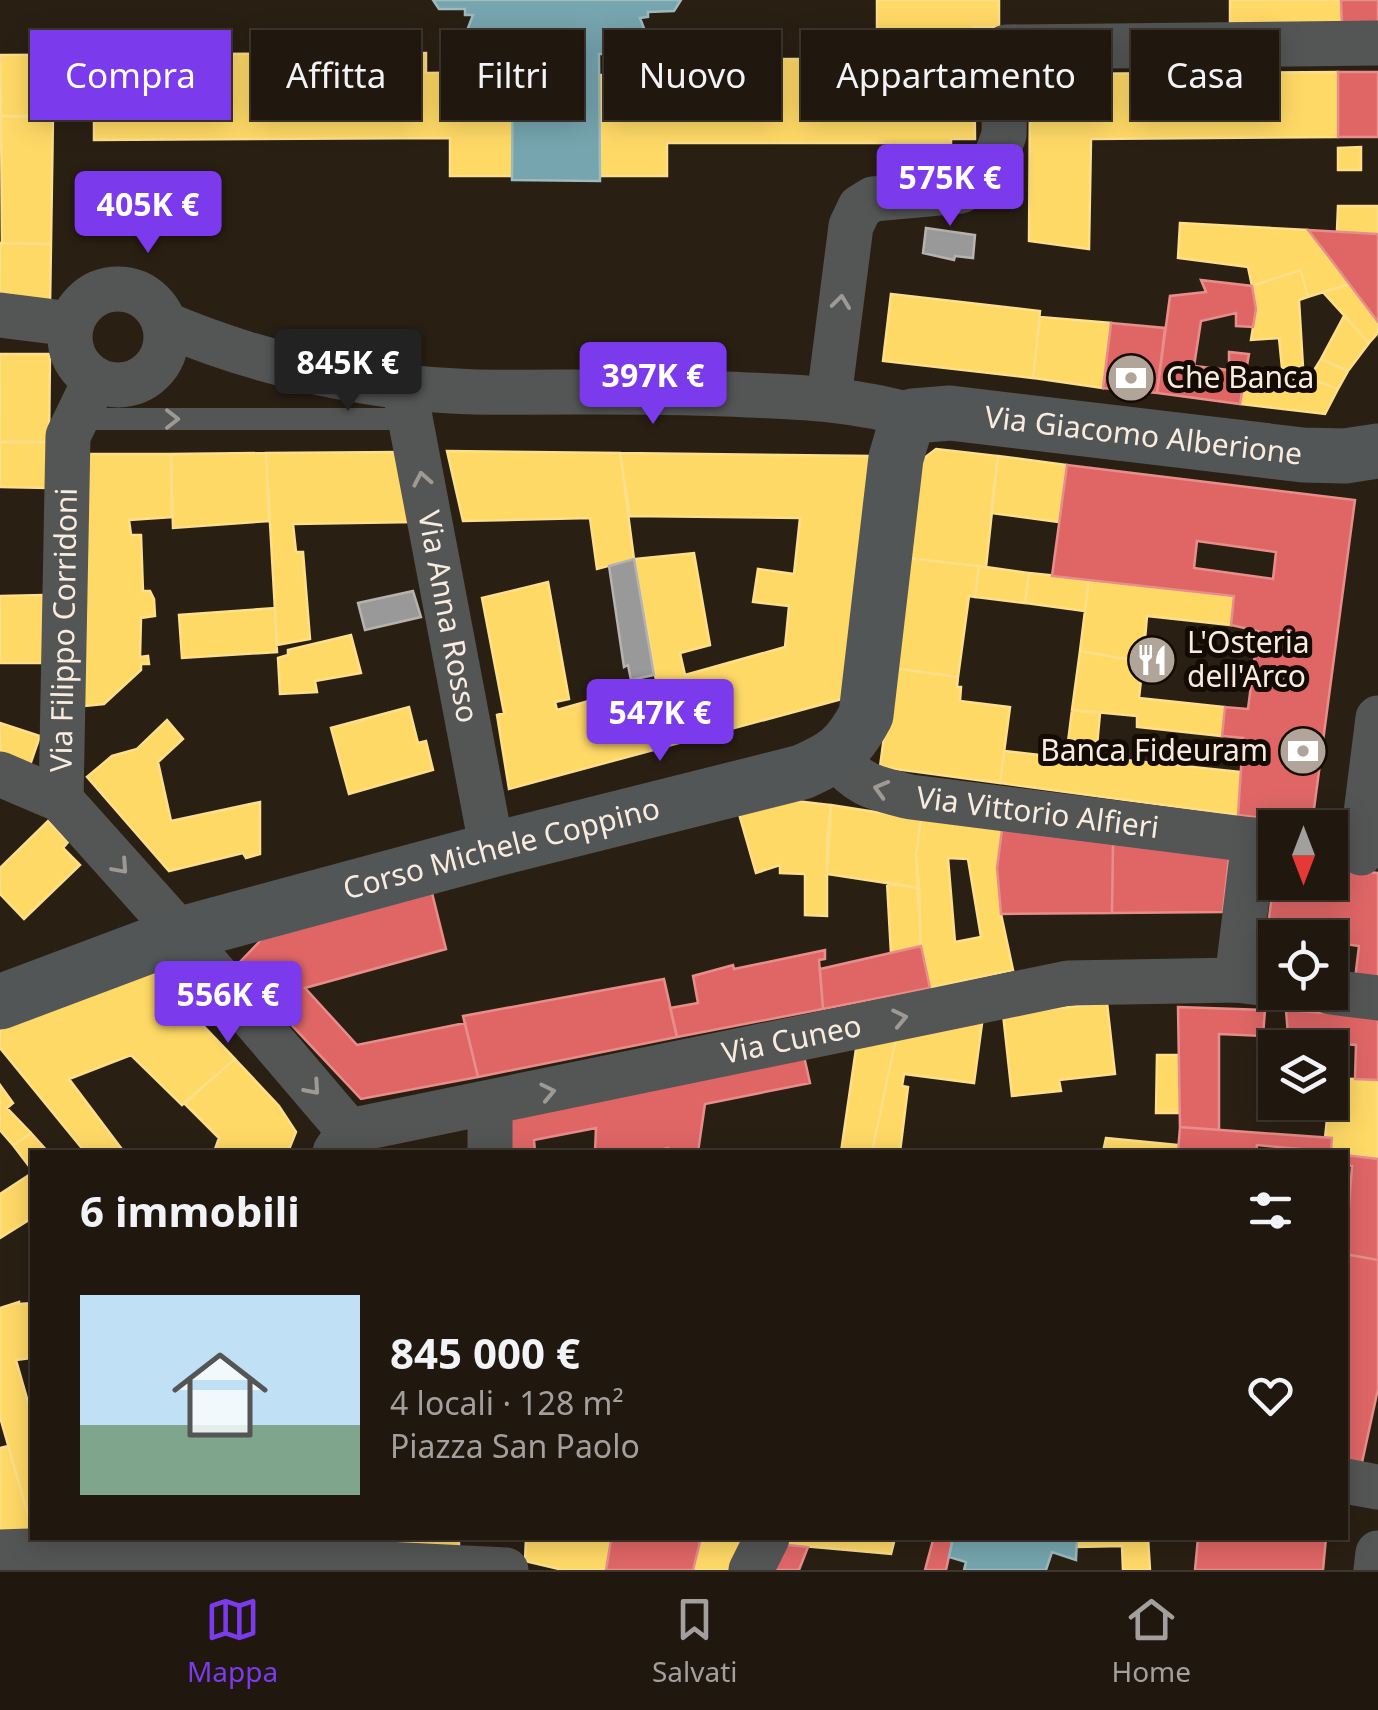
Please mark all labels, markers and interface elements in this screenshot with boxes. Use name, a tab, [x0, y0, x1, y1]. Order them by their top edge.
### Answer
chip: Compra	[30, 30, 231, 120]
chip: Affitta	[251, 30, 421, 120]
chip: Filtri	[441, 30, 584, 120]
chip: Nuovo	[604, 30, 781, 120]
chip: Appartamento	[801, 30, 1111, 120]
chip: Casa	[1131, 30, 1279, 120]
pin: 575K €	[869, 144, 1031, 229]
text: 575K €	[899, 155, 1001, 198]
pin: 405K €	[67, 171, 229, 256]
text: 405K €	[97, 182, 199, 225]
one-way arrow	[830, 293, 851, 310]
pin: 845K €	[267, 329, 429, 414]
text: 845K €	[297, 340, 399, 383]
pin: 397K €	[572, 342, 734, 427]
bank icon: Che Banca	[1105, 352, 1157, 404]
text: 397K €	[602, 353, 704, 396]
place label: Che Banca	[1166, 356, 1314, 397]
street label: Via Giacomo Alberione	[983, 395, 1305, 474]
one-way arrow	[166, 408, 181, 430]
one-way arrow	[413, 471, 434, 488]
street label: Via Filippo Corridoni	[40, 487, 86, 773]
street label: Via Anna Rosso	[409, 507, 489, 726]
place label: L'Osteria dell'Arco	[1187, 621, 1310, 696]
restaurant icon: L'Osteria dell'Arco	[1126, 634, 1178, 686]
pin: 547K €	[579, 679, 741, 764]
text: 547K €	[609, 690, 711, 733]
bank icon: Banca Fideuram	[1277, 725, 1329, 777]
place label: Banca Fideuram	[1040, 729, 1268, 770]
street label: Via Vittorio Alfieri	[914, 776, 1161, 847]
one-way arrow	[872, 779, 890, 800]
street label: Corso Michele Coppino	[338, 787, 664, 908]
north arrow	[1258, 810, 1348, 900]
map controls	[1258, 810, 1348, 1120]
one-way arrow	[109, 855, 127, 874]
button: locate	[1258, 920, 1348, 1010]
pin: 556K €	[147, 961, 309, 1046]
text: 556K €	[177, 972, 279, 1015]
street label: Via Cuneo	[718, 1004, 865, 1073]
one-way arrow	[891, 1008, 908, 1029]
button: layers	[1258, 1030, 1348, 1120]
one-way arrow	[301, 1077, 319, 1095]
one-way arrow	[539, 1082, 556, 1103]
text: 6 immobili	[80, 1182, 300, 1239]
icon: filters	[1243, 1183, 1298, 1238]
text: 845 000 €	[390, 1324, 580, 1381]
icon: home	[160, 1335, 280, 1455]
icon: heart	[1243, 1368, 1298, 1423]
text: 4 locali · 128 m²	[390, 1381, 624, 1424]
text: Piazza San Paolo	[390, 1424, 640, 1467]
tab: Mappa	[187, 1592, 278, 1690]
tab: Salvati	[652, 1592, 738, 1690]
tab: Home	[1111, 1592, 1191, 1690]

